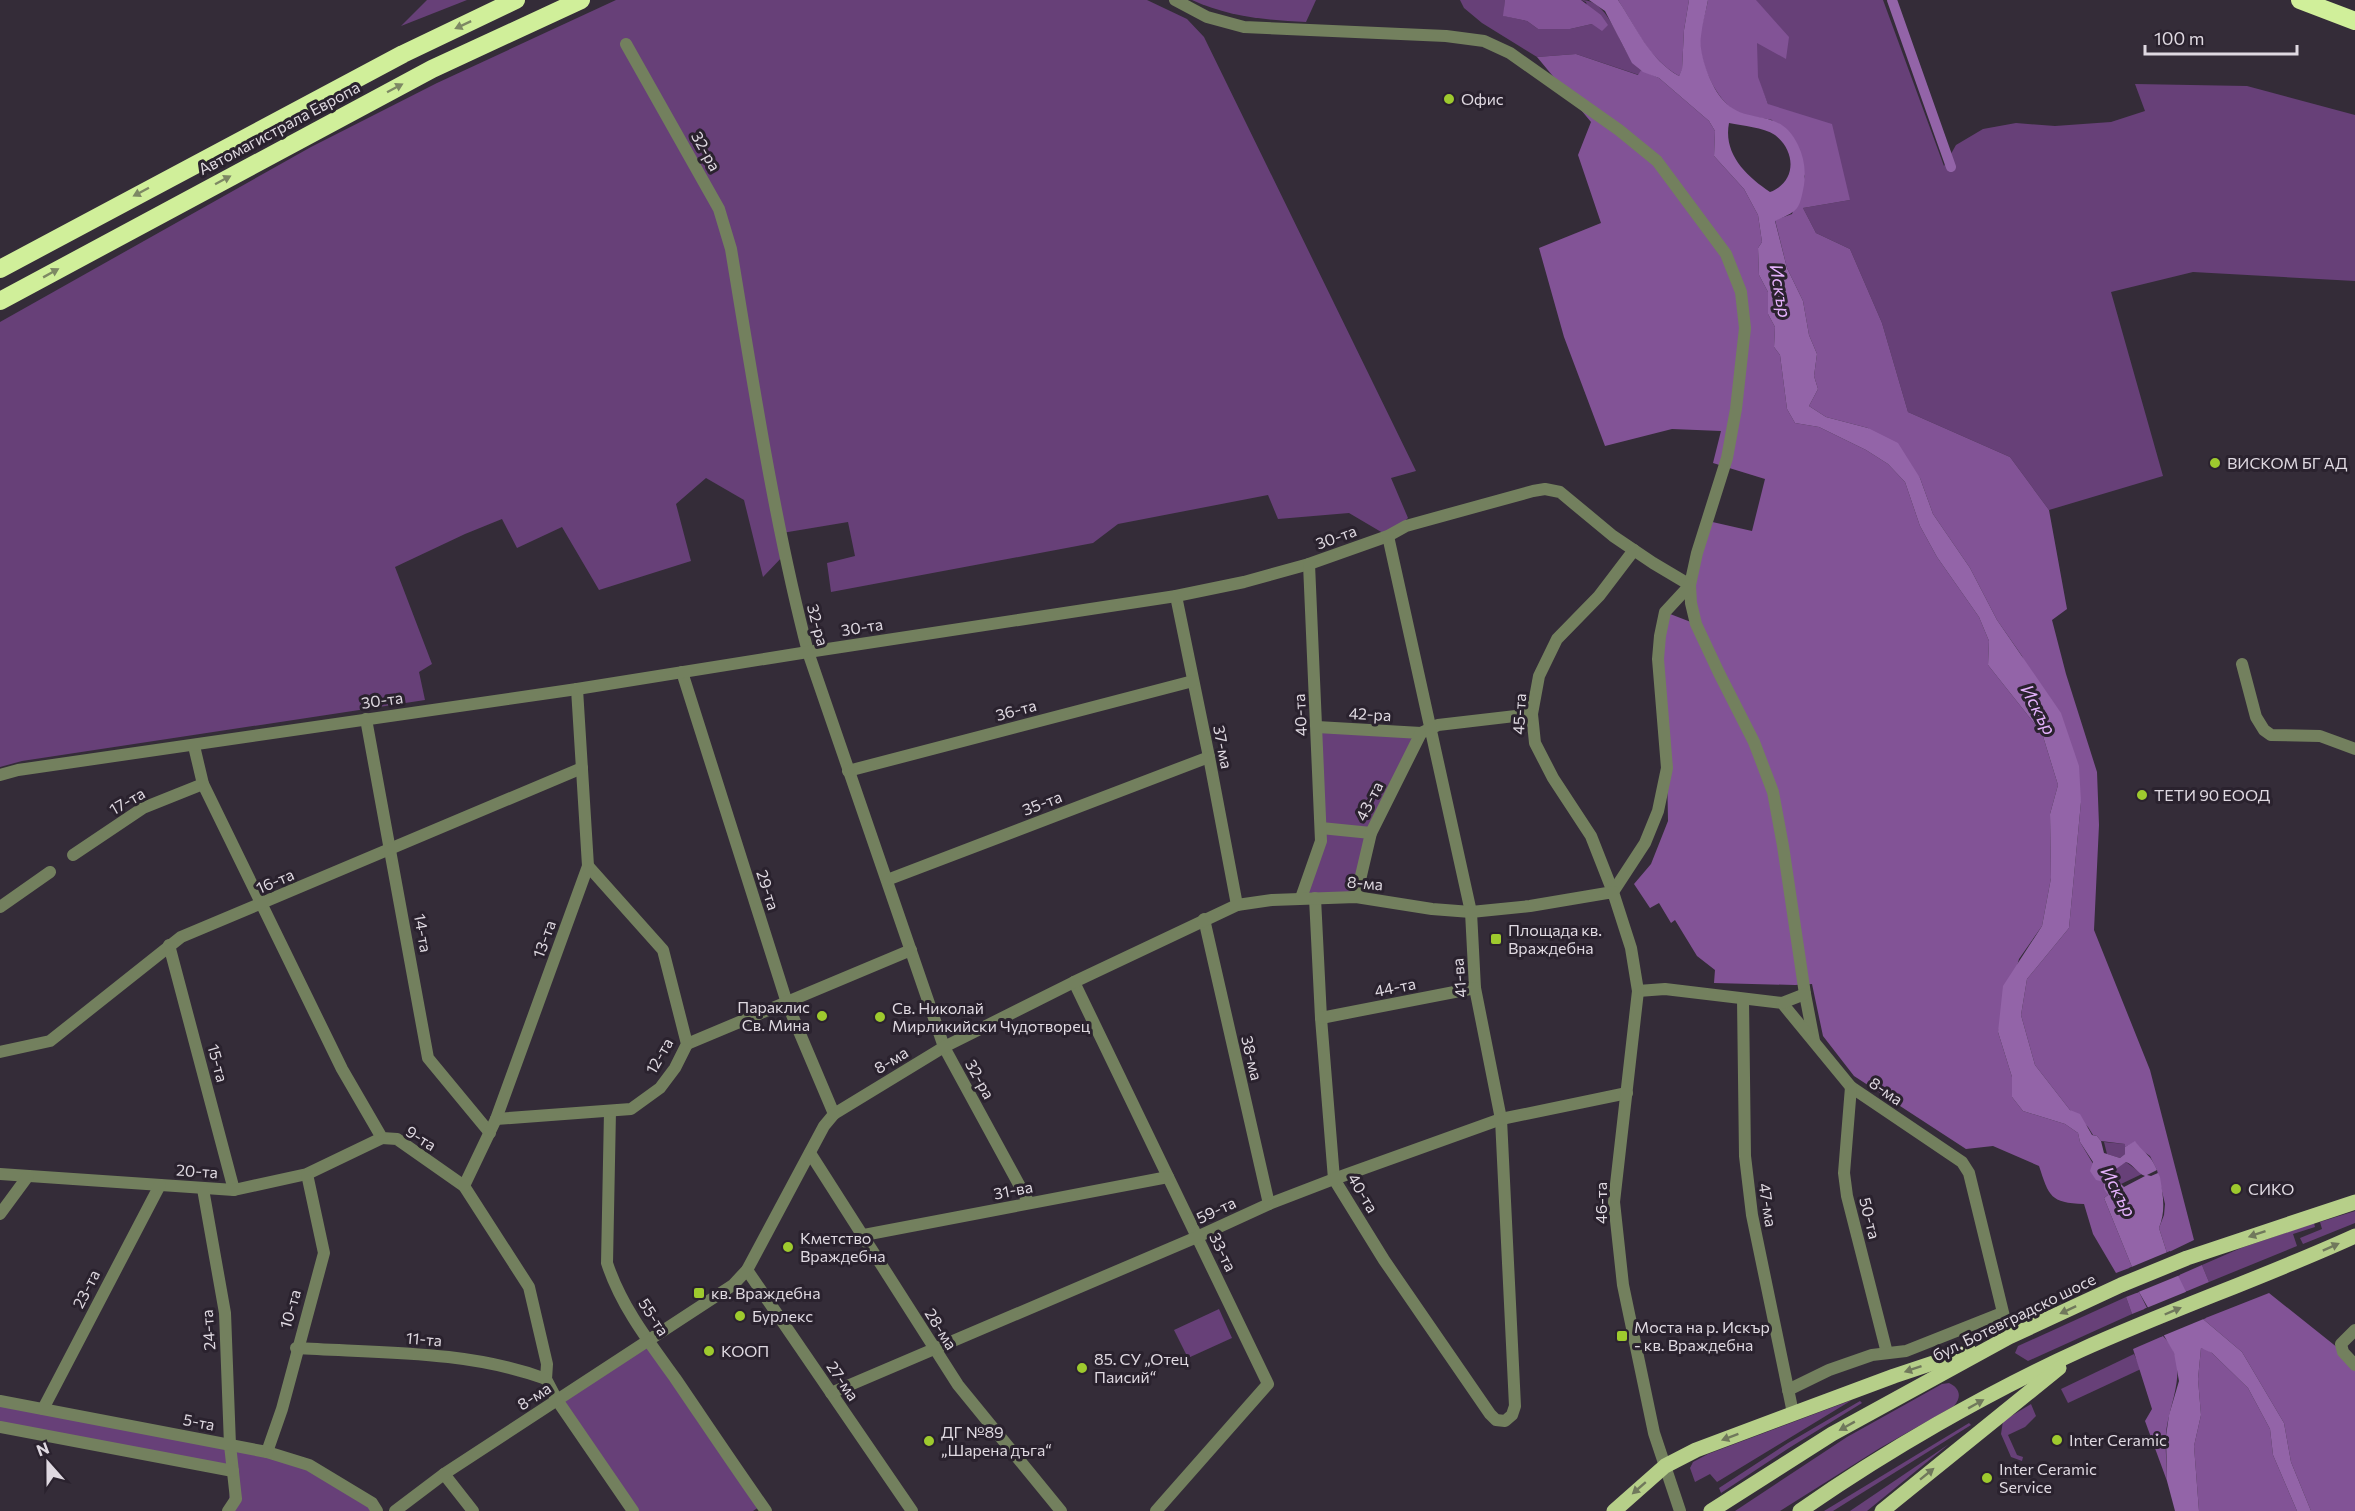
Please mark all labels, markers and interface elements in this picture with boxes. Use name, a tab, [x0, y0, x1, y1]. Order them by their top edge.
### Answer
scale bar	[2145, 18, 2296, 56]
one-way arrow	[455, 20, 472, 29]
text: 100 m	[2154, 27, 2204, 49]
street label: Автомагистрала Европа	[195, 77, 363, 178]
one-way arrow	[387, 83, 404, 93]
place label: Офис	[1461, 89, 1504, 108]
marker: Офис	[1442, 92, 1456, 106]
street label: 32-ра	[688, 128, 725, 174]
one-way arrow	[215, 175, 232, 185]
one-way arrow	[132, 187, 149, 197]
water label: Искър	[1765, 262, 1796, 319]
one-way arrow	[43, 268, 60, 278]
place label: ВИСКОМ БГ АД	[2227, 453, 2348, 472]
marker: ВИСКОМ БГ АД	[2208, 456, 2222, 470]
street label: 30-та	[1313, 520, 1359, 553]
street label: 32-ра	[804, 602, 833, 648]
street label: 30-та	[840, 614, 884, 639]
water label: Искър	[2017, 681, 2061, 738]
street label: 30-та	[360, 687, 404, 712]
street label: 40-та	[1289, 693, 1310, 737]
street label: 45-та	[1508, 693, 1529, 735]
street label: 36-та	[993, 695, 1038, 724]
street label: 42-ра	[1348, 703, 1392, 724]
street label: 37-ма	[1210, 724, 1237, 770]
street label: 43-та	[1351, 778, 1386, 823]
street label: 17-та	[106, 783, 148, 818]
place label: ТЕТИ 90 ЕООД	[2154, 785, 2271, 804]
street label: 35-та	[1019, 786, 1064, 819]
marker: ТЕТИ 90 ЕООД	[2135, 788, 2149, 802]
street label: 16-та	[253, 864, 297, 897]
street label: 29-та	[753, 867, 784, 912]
street label: 8-ма	[1346, 871, 1384, 894]
street label: 14-та	[411, 912, 436, 954]
street label: 13-та	[528, 917, 559, 960]
place label: Площада кв. Враждебна	[1508, 920, 1602, 957]
marker: Площада кв. Враждебна	[1489, 932, 1503, 946]
street label: 41-ва	[1447, 958, 1470, 999]
street label: 44-та	[1373, 973, 1417, 1000]
place label: Параклис Св. Мина	[737, 997, 810, 1034]
place label: Св. Николай Мирликийски Чудотворец	[892, 998, 1091, 1035]
marker: Параклис Св. Мина	[815, 1009, 829, 1023]
marker: Св. Николай Мирликийски Чудотворец	[873, 1010, 887, 1024]
street label: 12-та	[641, 1034, 676, 1077]
street label: 38-ма	[1238, 1034, 1267, 1082]
street label: 15-та	[204, 1042, 233, 1084]
street label: 8-ма	[870, 1042, 911, 1077]
street label: 32-ра	[962, 1056, 999, 1102]
street label: 8-ма	[1866, 1073, 1907, 1109]
street label: 9-та	[403, 1121, 440, 1154]
street label: 20-та	[175, 1160, 219, 1181]
water label: Искър	[2097, 1163, 2141, 1220]
street label: 40-та	[1344, 1170, 1383, 1216]
street label: 31-ва	[992, 1176, 1034, 1203]
place label: СИКО	[2248, 1179, 2294, 1198]
street label: 46-та	[1591, 1182, 1610, 1224]
street label: 47-ма	[1756, 1182, 1781, 1228]
marker: СИКО	[2229, 1182, 2243, 1196]
street label: 59-та	[1193, 1192, 1239, 1227]
street label: 50-та	[1856, 1195, 1885, 1241]
place label: Кметство Враждебна	[800, 1228, 886, 1265]
street label: 33-та	[1206, 1229, 1241, 1274]
one-way arrow	[2248, 1229, 2266, 1239]
marker: Кметство Враждебна	[781, 1240, 795, 1254]
one-way arrow	[2322, 1241, 2340, 1251]
street label: 23-та	[68, 1266, 103, 1311]
street label: бул. Ботевградско шосе	[1929, 1269, 2098, 1364]
place label: кв. Враждебна	[711, 1283, 820, 1302]
marker: кв. Враждебна	[692, 1286, 706, 1300]
street label: 10-та	[275, 1287, 304, 1331]
street label: 55-та	[635, 1294, 674, 1339]
street label: 28-ма	[921, 1305, 961, 1353]
one-way arrow	[2059, 1305, 2076, 1314]
place label: Бурлекс	[752, 1306, 813, 1325]
one-way arrow	[2164, 1306, 2182, 1316]
street label: 24-та	[197, 1309, 218, 1351]
marker: Бурлекс	[733, 1309, 747, 1323]
place label: Моста на р. Искър - кв. Враждебна	[1634, 1317, 1770, 1354]
street label: 11-та	[405, 1327, 443, 1350]
marker: Моста на р. Искър - кв. Враждебна	[1615, 1329, 1629, 1343]
place label: КООП	[721, 1341, 769, 1360]
marker: КООП	[702, 1344, 716, 1358]
place label: 85. СУ „Отец Паисий“	[1094, 1349, 1189, 1386]
street label: 27-ма	[823, 1357, 864, 1404]
marker: 85. СУ „Отец Паисий“	[1075, 1361, 1089, 1375]
one-way arrow	[1904, 1365, 1922, 1375]
street label: 8-ма	[513, 1378, 554, 1413]
one-way arrow	[1968, 1399, 1985, 1409]
street label: 5-та	[182, 1409, 217, 1434]
one-way arrow	[1838, 1421, 1855, 1431]
place label: ДГ №89 „Шарена дъга“	[941, 1422, 1052, 1459]
place label: Inter Ceramic	[2069, 1430, 2167, 1449]
one-way arrow	[1721, 1432, 1739, 1442]
north arrow	[18, 1433, 78, 1493]
marker: Inter Ceramic	[2050, 1433, 2064, 1447]
marker: ДГ №89 „Шарена дъга“	[922, 1434, 936, 1448]
text: N	[33, 1438, 51, 1460]
place label: Inter Ceramic Service	[1999, 1459, 2097, 1496]
one-way arrow	[1919, 1468, 1935, 1481]
marker: Inter Ceramic Service	[1980, 1471, 1994, 1485]
one-way arrow	[1632, 1481, 1647, 1494]

